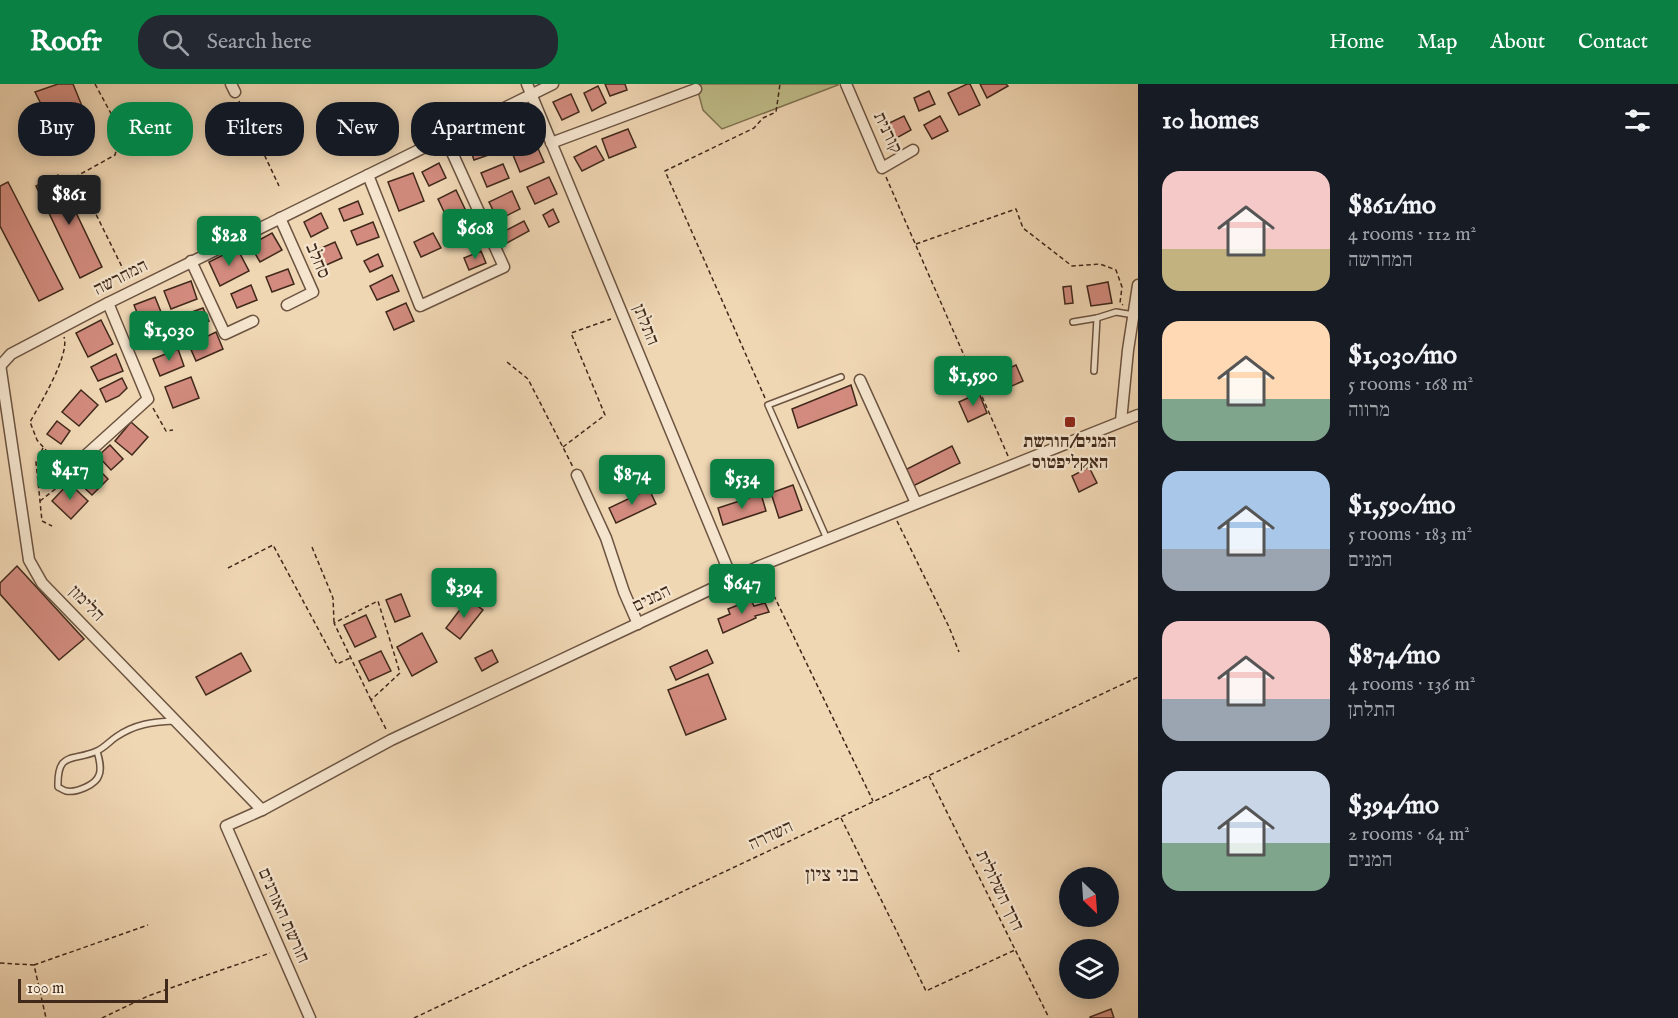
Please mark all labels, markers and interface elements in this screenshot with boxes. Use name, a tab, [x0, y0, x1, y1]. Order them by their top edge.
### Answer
search box	[138, 15, 558, 69]
text: Roofr	[30, 25, 102, 60]
icon: search	[159, 26, 192, 59]
text: Search here	[207, 28, 312, 56]
text: Home	[1329, 29, 1384, 56]
text: Map	[1417, 29, 1457, 56]
text: About	[1490, 29, 1545, 56]
text: Contact	[1578, 29, 1648, 56]
chip: Buy	[18, 102, 95, 156]
chip: Rent	[107, 102, 193, 156]
chip: Filters	[205, 102, 304, 156]
chip: New	[316, 102, 399, 156]
chip: Apartment	[411, 102, 546, 156]
text: 10 homes	[1162, 104, 1259, 137]
icon: filters	[1621, 104, 1654, 137]
street label: קורנית	[867, 108, 907, 158]
pin: $861	[33, 175, 105, 226]
text: $861	[52, 182, 86, 207]
text: $861/mo	[1348, 189, 1436, 222]
icon: home	[1210, 195, 1282, 267]
pin: $608	[439, 209, 511, 260]
pin: $828	[193, 216, 265, 267]
text: $608	[456, 216, 494, 241]
text: 4 rooms · 112 m²	[1348, 222, 1476, 247]
text: $828	[211, 223, 247, 248]
street label: סחלב	[299, 240, 335, 282]
text: המחרשה	[1348, 248, 1413, 273]
street label: המחרשה	[90, 255, 152, 301]
street label: התלתן	[626, 301, 664, 349]
pin: $1,030	[120, 311, 218, 362]
text: $1,030	[144, 318, 194, 343]
text: $1,030/mo	[1348, 339, 1457, 372]
icon: home	[1210, 345, 1282, 417]
pin: $1,590	[924, 356, 1022, 407]
text: $1,590	[948, 363, 998, 388]
text: 5 rooms · 168 m²	[1348, 372, 1473, 397]
text: מרווה	[1348, 398, 1390, 423]
marker: המנים/חורשת האקליפטוס	[1063, 415, 1077, 429]
place label: המנים/חורשת האקליפטוס	[1023, 431, 1117, 475]
pin: $417	[34, 450, 106, 501]
pin: $874	[596, 455, 668, 506]
text: $417	[51, 457, 89, 482]
pin: $534	[706, 459, 778, 510]
text: $874	[613, 462, 651, 487]
text: $534	[724, 466, 760, 491]
text: $1,590/mo	[1348, 489, 1455, 522]
icon: home	[1210, 495, 1282, 567]
text: 5 rooms · 183 m²	[1348, 522, 1472, 547]
text: המנים	[1348, 548, 1392, 573]
pin: $647	[706, 564, 778, 615]
pin: $394	[428, 568, 500, 619]
text: $647	[723, 571, 761, 596]
text: $394	[446, 575, 482, 600]
street label: המנים	[629, 580, 675, 618]
street label: הלימון	[63, 581, 109, 627]
text: $874/mo	[1348, 639, 1440, 672]
icon: home	[1210, 645, 1282, 717]
text: 4 rooms · 136 m²	[1348, 672, 1475, 697]
text: התלתן	[1348, 698, 1395, 723]
text: $394/mo	[1348, 789, 1439, 822]
icon: home	[1210, 795, 1282, 867]
street label: השדרה	[745, 816, 797, 856]
text: 2 rooms · 64 m²	[1348, 822, 1470, 847]
street label: דרך השלולית	[970, 847, 1028, 935]
text: המנים	[1348, 848, 1392, 873]
district label: בני ציון	[805, 862, 859, 889]
street label: חורשת האורנים	[252, 865, 314, 967]
north arrow	[1059, 867, 1119, 927]
map controls	[1059, 867, 1119, 999]
button: layers	[1059, 939, 1119, 999]
scale bar	[18, 976, 168, 1004]
text: 100 m	[27, 979, 64, 999]

